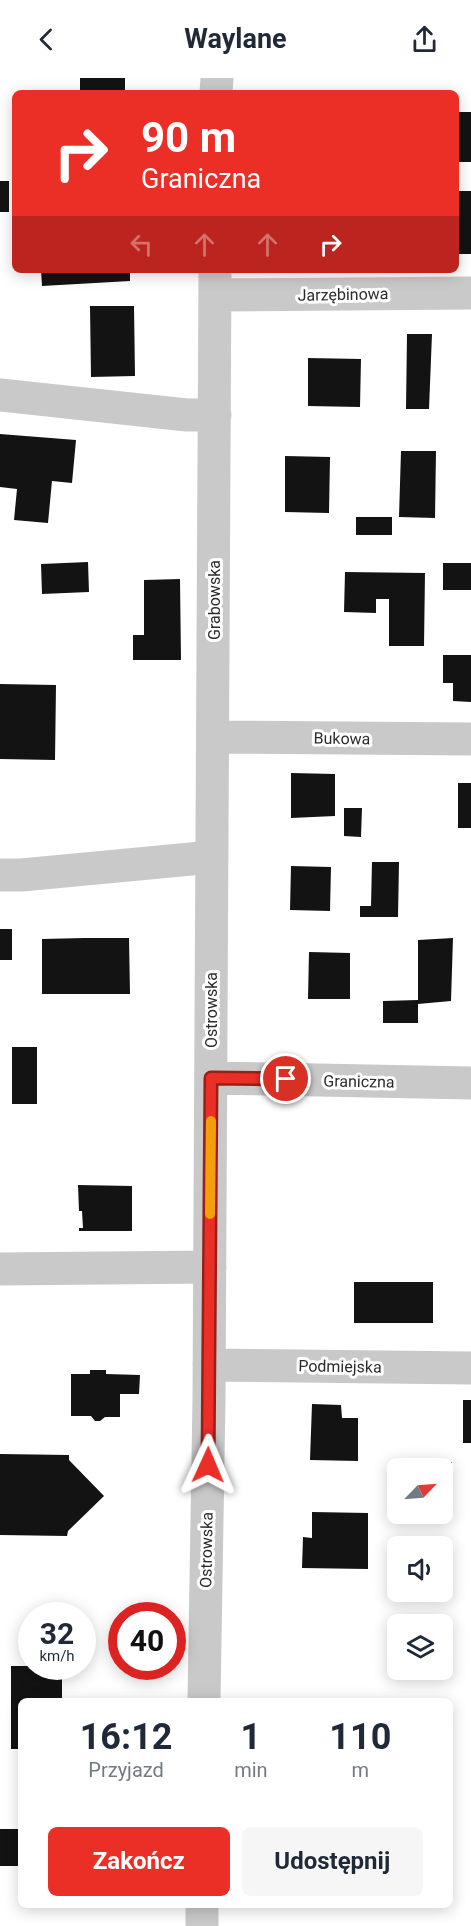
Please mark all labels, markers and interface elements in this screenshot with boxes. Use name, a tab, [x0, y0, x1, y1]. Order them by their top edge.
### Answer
icon: back	[30, 23, 63, 56]
text: Waylane	[184, 23, 287, 55]
icon: share	[408, 23, 441, 56]
text: 90 m	[141, 113, 236, 162]
icon: right	[42, 114, 120, 192]
text: Graniczna	[141, 163, 261, 195]
icon: left	[125, 228, 158, 261]
icon: ahead	[188, 228, 221, 261]
icon: ahead	[251, 228, 284, 261]
icon: right	[314, 228, 347, 261]
street label: Jarzębinowa	[297, 284, 389, 305]
street label: Grabowska	[205, 560, 224, 640]
street label: Bukowa	[313, 729, 371, 748]
street label: Ostrowska	[202, 972, 221, 1048]
pin	[260, 1053, 311, 1104]
icon: arrive	[269, 1062, 302, 1095]
street label: Graniczna	[323, 1071, 395, 1092]
street label: Podmiejska	[298, 1356, 382, 1377]
position arrow	[176, 1433, 240, 1497]
north arrow	[387, 1458, 453, 1524]
map controls	[387, 1458, 453, 1680]
street label: Ostrowska	[196, 1512, 217, 1588]
button: sound	[387, 1536, 453, 1602]
speed limit sign: 40	[108, 1602, 186, 1680]
button: layers	[387, 1614, 453, 1680]
text: 32	[40, 1616, 74, 1651]
text: km/h	[39, 1647, 75, 1665]
text: 16:12	[80, 1716, 172, 1758]
text: 1	[241, 1716, 261, 1758]
text: 110	[329, 1716, 391, 1758]
text: Przyjazd	[88, 1758, 164, 1782]
text: min	[234, 1758, 268, 1782]
text: m	[352, 1758, 369, 1782]
button: Zakończ	[48, 1827, 230, 1896]
button: Udostępnij	[242, 1827, 423, 1896]

